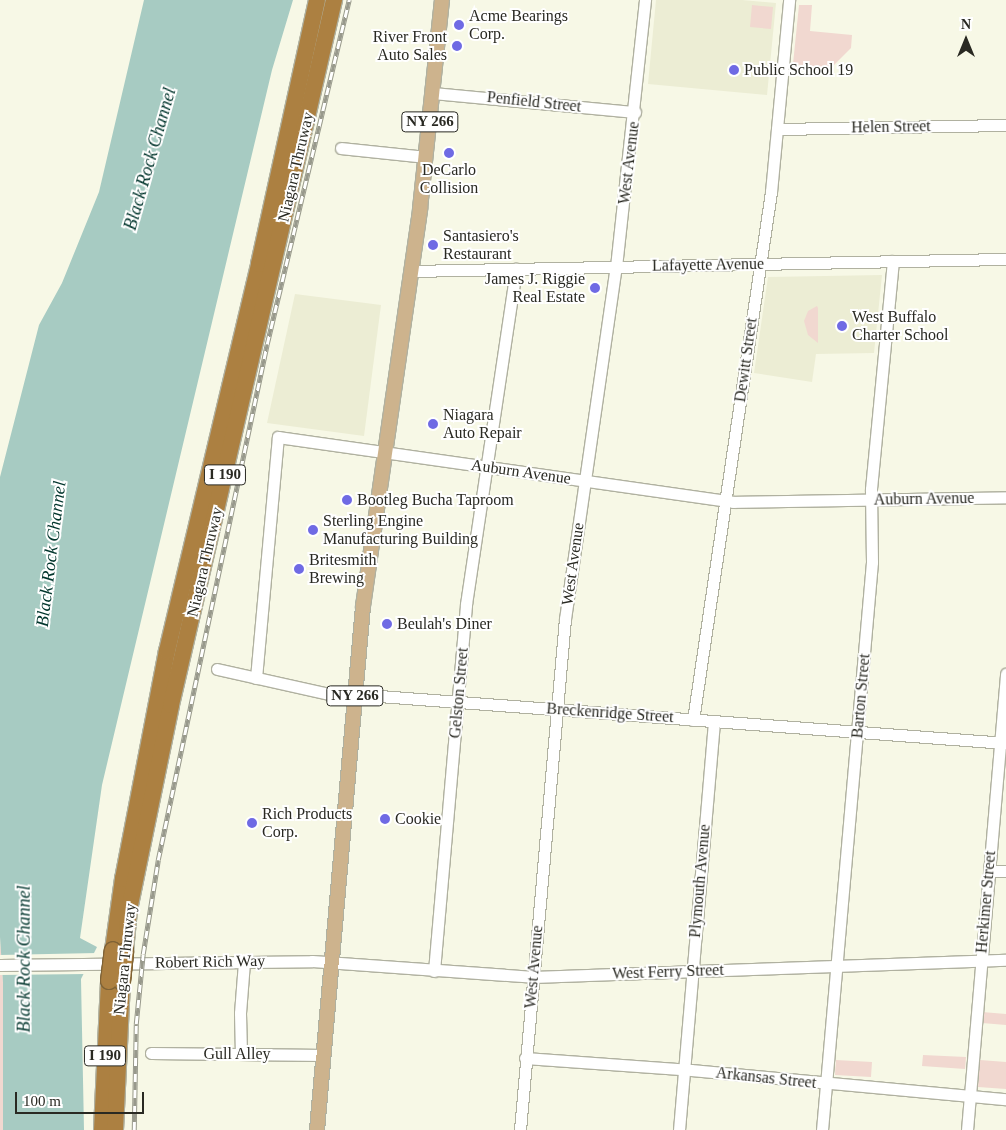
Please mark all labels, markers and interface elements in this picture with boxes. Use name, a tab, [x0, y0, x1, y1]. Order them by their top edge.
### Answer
place label: Acme Bearings Corp.	[469, 6, 568, 44]
north arrow	[941, 15, 991, 65]
text: N	[961, 17, 971, 32]
marker: Acme Bearings Corp.	[453, 19, 465, 31]
place label: River Front Auto Sales	[373, 27, 447, 65]
marker: River Front Auto Sales	[451, 40, 463, 52]
place label: Public School 19	[744, 60, 853, 80]
marker: Public School 19	[728, 64, 740, 76]
water label: Black Rock Channel	[119, 85, 181, 233]
street label: Penfield Street	[486, 88, 582, 116]
street label: Niagara Thruway	[274, 110, 318, 224]
road number: NY 266	[400, 110, 460, 134]
street label: Helen Street	[851, 117, 931, 137]
street label: West Avenue	[614, 120, 644, 206]
marker: DeCarlo Collision	[443, 147, 455, 159]
place label: DeCarlo Collision	[420, 160, 478, 198]
place label: Santasiero's Restaurant	[443, 226, 519, 264]
marker: Santasiero's Restaurant	[427, 239, 439, 251]
street label: Lafayette Avenue	[651, 254, 765, 276]
place label: James J. Riggie Real Estate	[485, 269, 585, 307]
marker: James J. Riggie Real Estate	[589, 282, 601, 294]
place label: West Buffalo Charter School	[852, 307, 948, 345]
street label: Dewitt Street	[731, 317, 761, 403]
marker: West Buffalo Charter School	[836, 320, 848, 332]
place label: Niagara Auto Repair	[443, 405, 522, 443]
marker: Niagara Auto Repair	[427, 418, 439, 430]
street label: Auburn Avenue	[469, 455, 573, 489]
road number: I 190	[204, 462, 246, 488]
water label: Black Rock Channel	[31, 480, 71, 628]
street label: Auburn Avenue	[873, 489, 975, 509]
place label: Bootleg Bucha Taproom	[357, 490, 514, 510]
marker: Bootleg Bucha Taproom	[341, 494, 353, 506]
street label: Niagara Thruway	[183, 505, 227, 619]
place label: Sterling Engine Manufacturing Building	[323, 511, 478, 549]
street label: West Avenue	[558, 521, 588, 607]
marker: Sterling Engine Manufacturing Building	[307, 524, 319, 536]
place label: Britesmith Brewing	[309, 550, 377, 588]
marker: Britesmith Brewing	[293, 563, 305, 575]
place label: Beulah's Diner	[397, 614, 492, 634]
marker: Beulah's Diner	[381, 618, 393, 630]
street label: Gelston Street	[445, 647, 473, 739]
street label: Barton Street	[848, 653, 874, 739]
road number: NY 266	[325, 684, 385, 708]
street label: Breckenridge Street	[546, 699, 674, 727]
place label: Rich Products Corp.	[262, 804, 352, 842]
place label: Cookie	[395, 809, 441, 829]
marker: Cookie	[379, 813, 391, 825]
marker: Rich Products Corp.	[246, 817, 258, 829]
street label: Plymouth Avenue	[685, 823, 715, 939]
street label: Herkimer Street	[972, 850, 1000, 954]
water label: Black Rock Channel	[13, 886, 35, 1032]
street label: Niagara Thruway	[110, 902, 140, 1016]
street label: West Avenue	[521, 924, 547, 1010]
street label: Robert Rich Way	[154, 951, 266, 973]
street label: West Ferry Street	[612, 960, 724, 984]
road number: I 190	[84, 1044, 126, 1068]
street label: Gull Alley	[203, 1044, 271, 1064]
street label: Arkansas Street	[715, 1063, 817, 1093]
scale bar	[18, 1082, 146, 1114]
text: 100 m	[23, 1093, 61, 1109]

